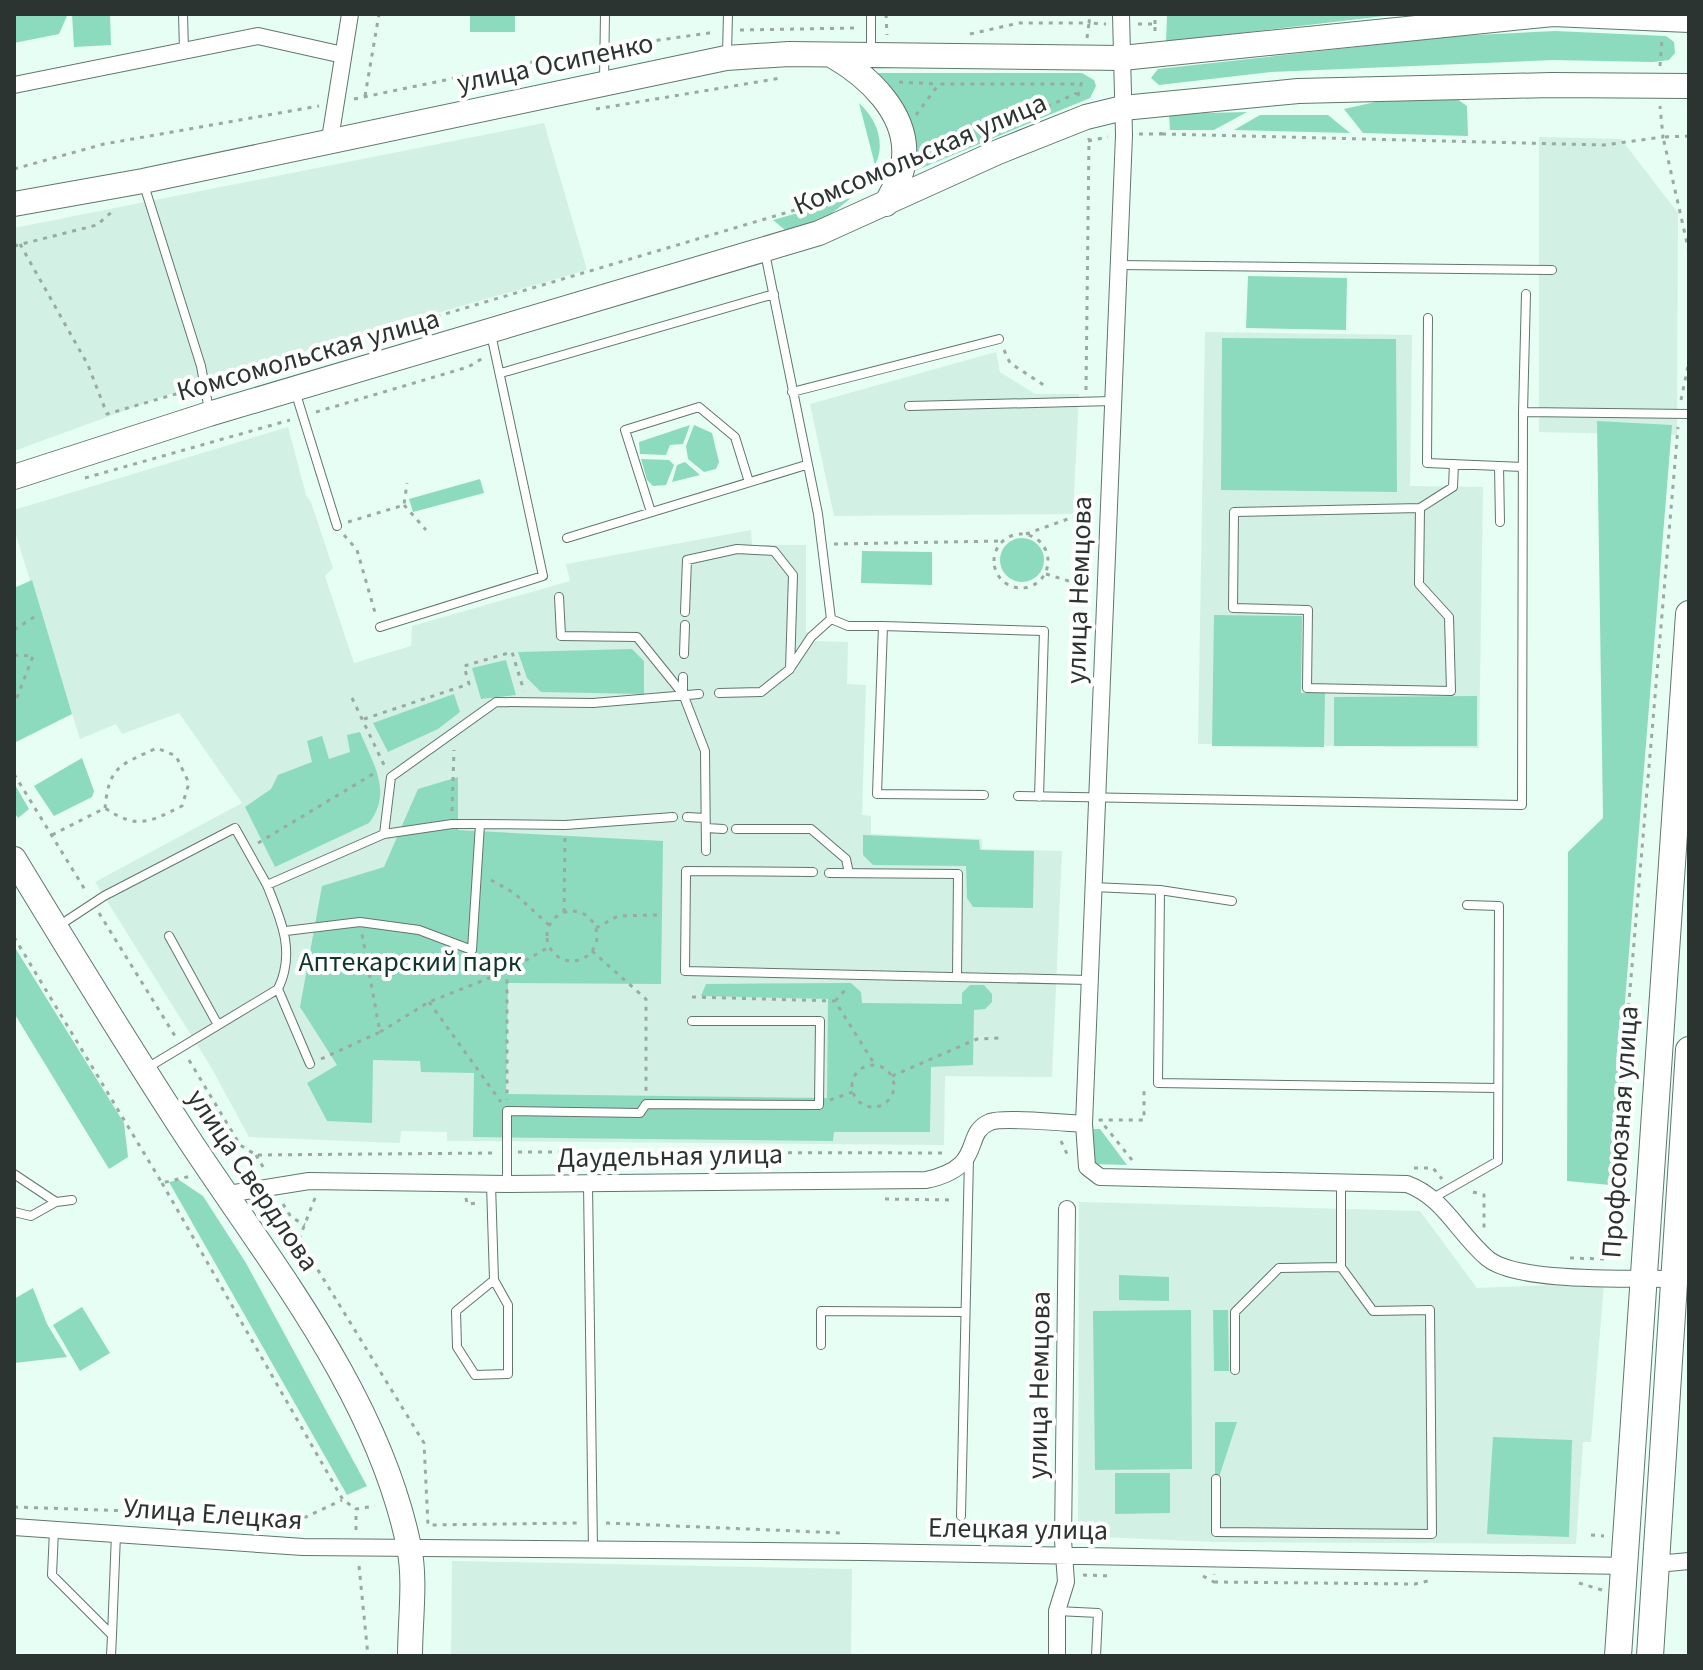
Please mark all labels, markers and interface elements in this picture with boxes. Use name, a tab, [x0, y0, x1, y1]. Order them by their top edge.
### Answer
street label: улица Осипенко	[453, 23, 657, 103]
street label: Комсомольская улица	[787, 83, 1053, 225]
street label: Комсомольская улица	[172, 298, 444, 412]
street label: улица Немцова	[1056, 495, 1102, 685]
park label: Аптекарский парк	[298, 942, 522, 982]
street label: Профсоюзная улица	[1591, 1004, 1649, 1260]
street label: улица Свердлова	[177, 1081, 329, 1279]
street label: Даудельная улица	[557, 1134, 783, 1178]
street label: улица Немцова	[1017, 1291, 1061, 1479]
street label: Улица Елецкая	[122, 1488, 304, 1540]
street label: Елецкая улица	[928, 1507, 1108, 1551]

